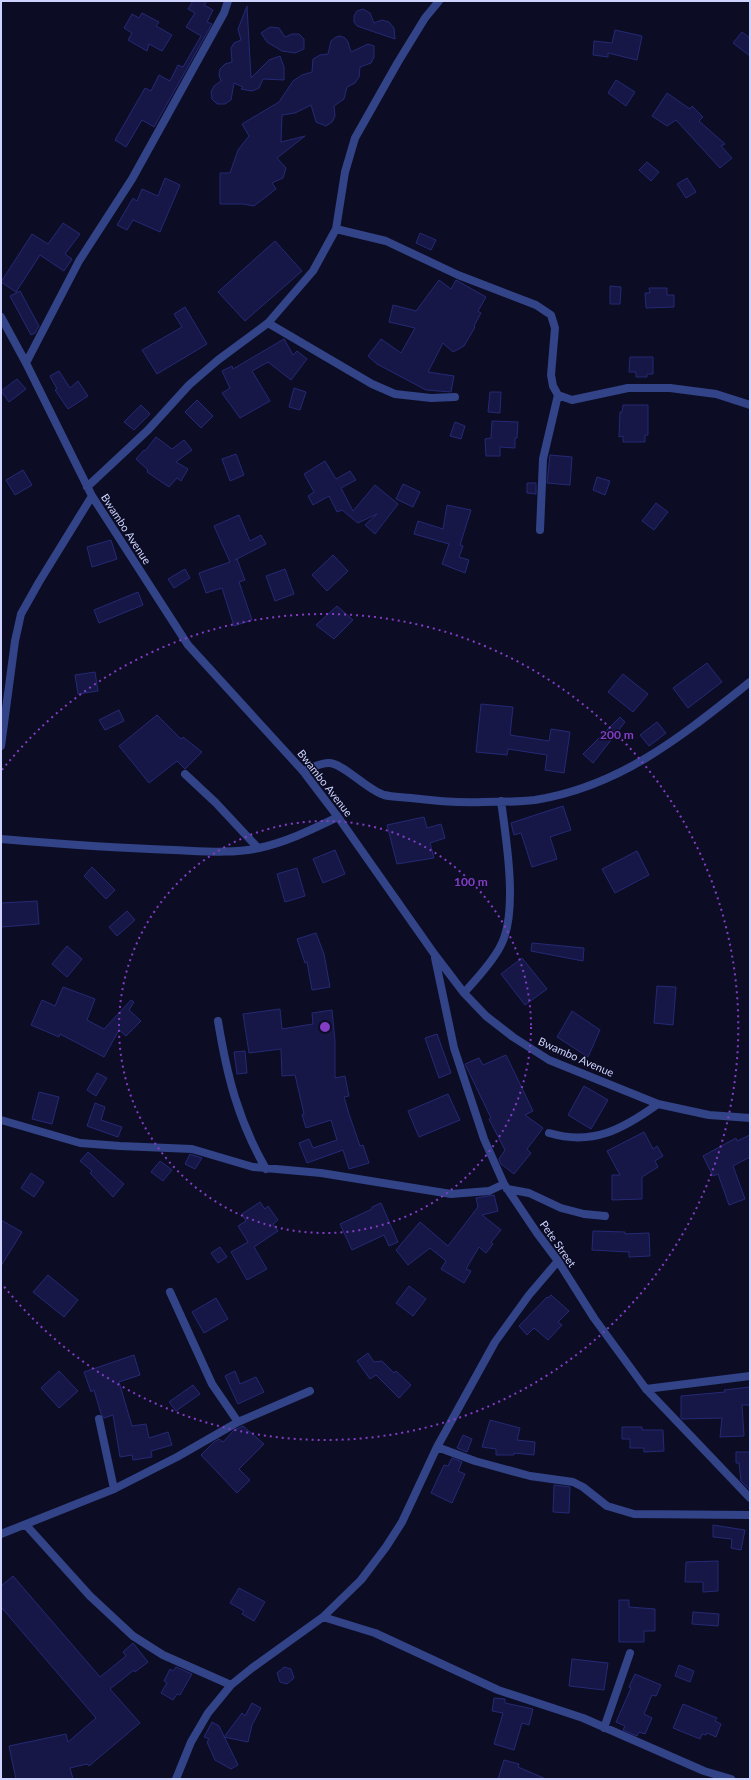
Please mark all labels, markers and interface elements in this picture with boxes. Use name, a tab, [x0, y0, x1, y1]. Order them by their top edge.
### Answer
street label: Bwambo Avenue	[99, 491, 154, 567]
text: 200 m	[600, 727, 634, 742]
street label: Bwambo Avenue	[295, 747, 356, 819]
text: 100 m	[454, 874, 488, 889]
centre of rings	[318, 1020, 332, 1034]
street label: Bwambo Avenue	[536, 1034, 616, 1079]
street label: Pete Street	[538, 1218, 579, 1269]

